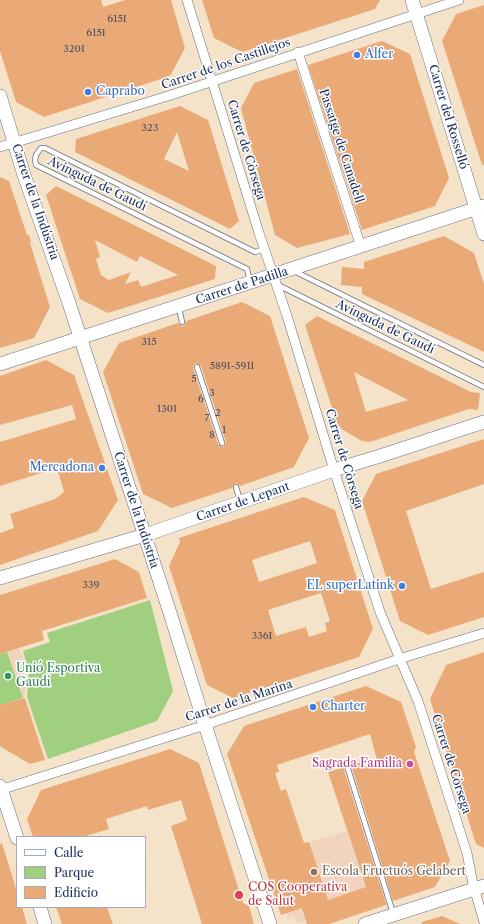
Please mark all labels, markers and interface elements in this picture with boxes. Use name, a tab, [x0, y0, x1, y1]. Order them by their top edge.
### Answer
house number: 615I	[107, 13, 127, 25]
house number: 615I	[86, 27, 106, 39]
street label: Carrer de los Castillejos	[160, 35, 292, 93]
house number: 320I	[63, 43, 85, 55]
place label: Alfer	[365, 48, 393, 62]
marker: Alfer	[352, 50, 362, 60]
street label: Carrer del Rosselló	[425, 63, 471, 171]
place label: Caprabo	[96, 85, 145, 99]
marker: Caprabo	[83, 87, 93, 97]
street label: Passatge de Canadell	[316, 87, 366, 205]
street label: Carrer de Còrsega	[224, 98, 268, 202]
house number: 323	[142, 122, 158, 134]
street label: Carrer de la Indústria	[8, 142, 62, 262]
street label: Avinguda de Gaudí	[45, 154, 149, 214]
street label: Carrer de Padilla	[194, 264, 290, 308]
street label: Avinguda de Gaudí	[333, 297, 437, 357]
house number: 315	[141, 336, 157, 348]
house number: 589I-591I	[210, 360, 254, 372]
house number: 5	[191, 373, 197, 385]
house number: 3	[209, 387, 215, 399]
house number: 6	[198, 393, 204, 405]
house number: 130I	[157, 403, 177, 415]
house number: 2	[215, 407, 221, 419]
street label: Carrer de Còrsega	[322, 407, 366, 511]
house number: 7	[205, 412, 209, 424]
house number: 1	[222, 424, 226, 436]
house number: 8	[209, 429, 215, 441]
street label: Carrer de la Indústria	[110, 450, 162, 570]
place label: Mercadona	[29, 461, 94, 475]
marker: Mercadona	[97, 463, 107, 473]
street label: Carrer de Lepant	[194, 479, 292, 525]
house number: 339	[83, 579, 99, 591]
place label: EL superLatink	[307, 579, 394, 593]
marker: EL superLatink	[397, 581, 407, 591]
house number: 336I	[252, 630, 272, 642]
place label: Unió Esportiva Gaudí	[16, 662, 100, 690]
marker: Unió Esportiva Gaudí	[3, 671, 13, 681]
street label: Carrer de la Marina	[184, 677, 294, 725]
place label: Charter	[321, 700, 365, 714]
marker: Charter	[308, 702, 318, 712]
street label: Carrer de Còrsega	[428, 712, 474, 816]
place label: Sagrada Familia	[312, 757, 402, 771]
marker: Sagrada Familia	[405, 759, 415, 769]
legend	[16, 836, 146, 908]
text: Calle	[54, 845, 83, 860]
text: Parque	[54, 865, 94, 880]
place label: Escola Fructuós Gelabert	[322, 865, 466, 879]
marker: Escola Fructuós Gelabert	[309, 867, 319, 877]
place label: COS Cooperativa de Salut	[248, 881, 347, 909]
text: Edificio	[54, 885, 98, 900]
marker: COS Cooperativa de Salut	[233, 889, 245, 901]

